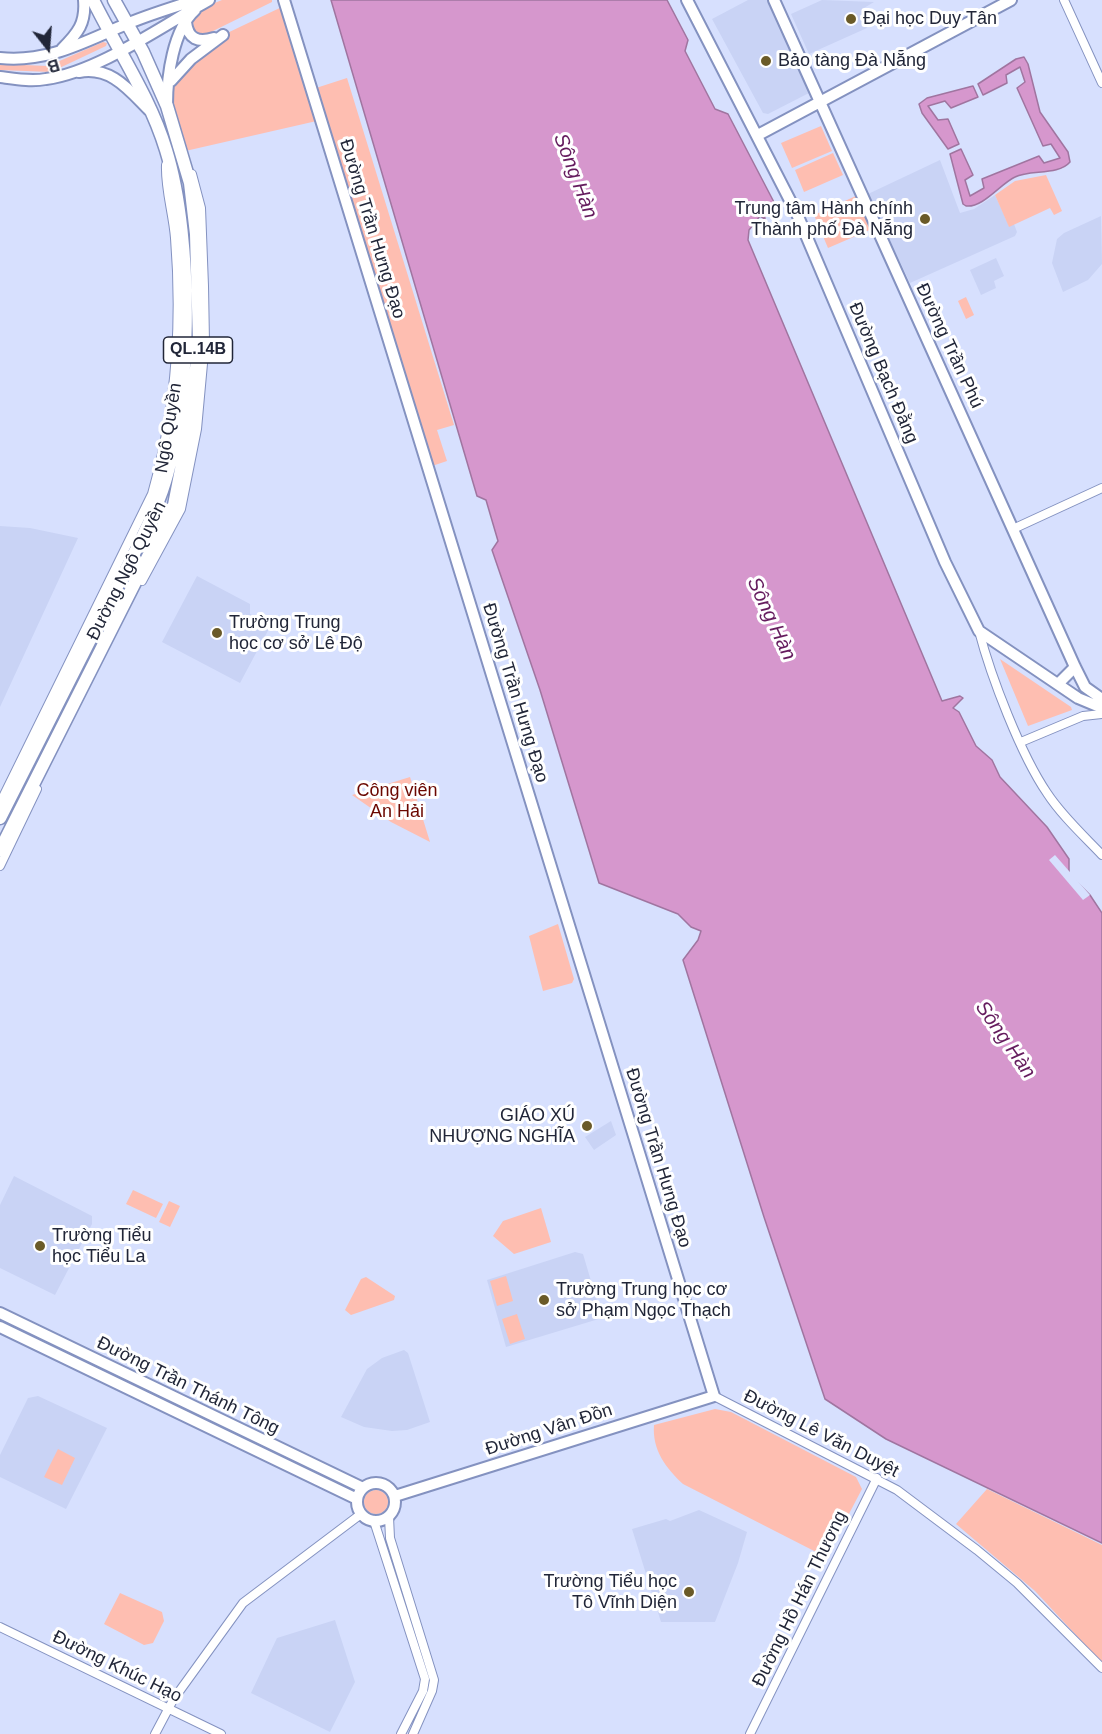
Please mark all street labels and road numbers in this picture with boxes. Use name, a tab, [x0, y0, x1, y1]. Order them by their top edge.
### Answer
street label: Đường Trần Hưng Đạo	[334, 137, 410, 321]
street label: Đường Trần Phú	[911, 280, 987, 412]
street label: Đường Bạch Đằng	[844, 299, 922, 447]
road number: QL.14B	[164, 337, 232, 363]
street label: Ngô Quyền	[151, 381, 187, 475]
street label: Đường Ngô Quyền	[83, 498, 171, 644]
street label: Đường Trần Hưng Đạo	[477, 601, 553, 785]
street label: Đường Trần Hưng Đạo	[620, 1066, 696, 1250]
street label: Đường Trần Thánh Tông	[93, 1332, 283, 1440]
street label: Đường Lê Văn Duyệt	[740, 1386, 902, 1482]
street label: Đường Vân Đồn	[483, 1399, 615, 1461]
street label: Đường Hồ Hán Thương	[748, 1508, 852, 1690]
street label: Đường Khúc Hạo	[49, 1626, 185, 1708]

